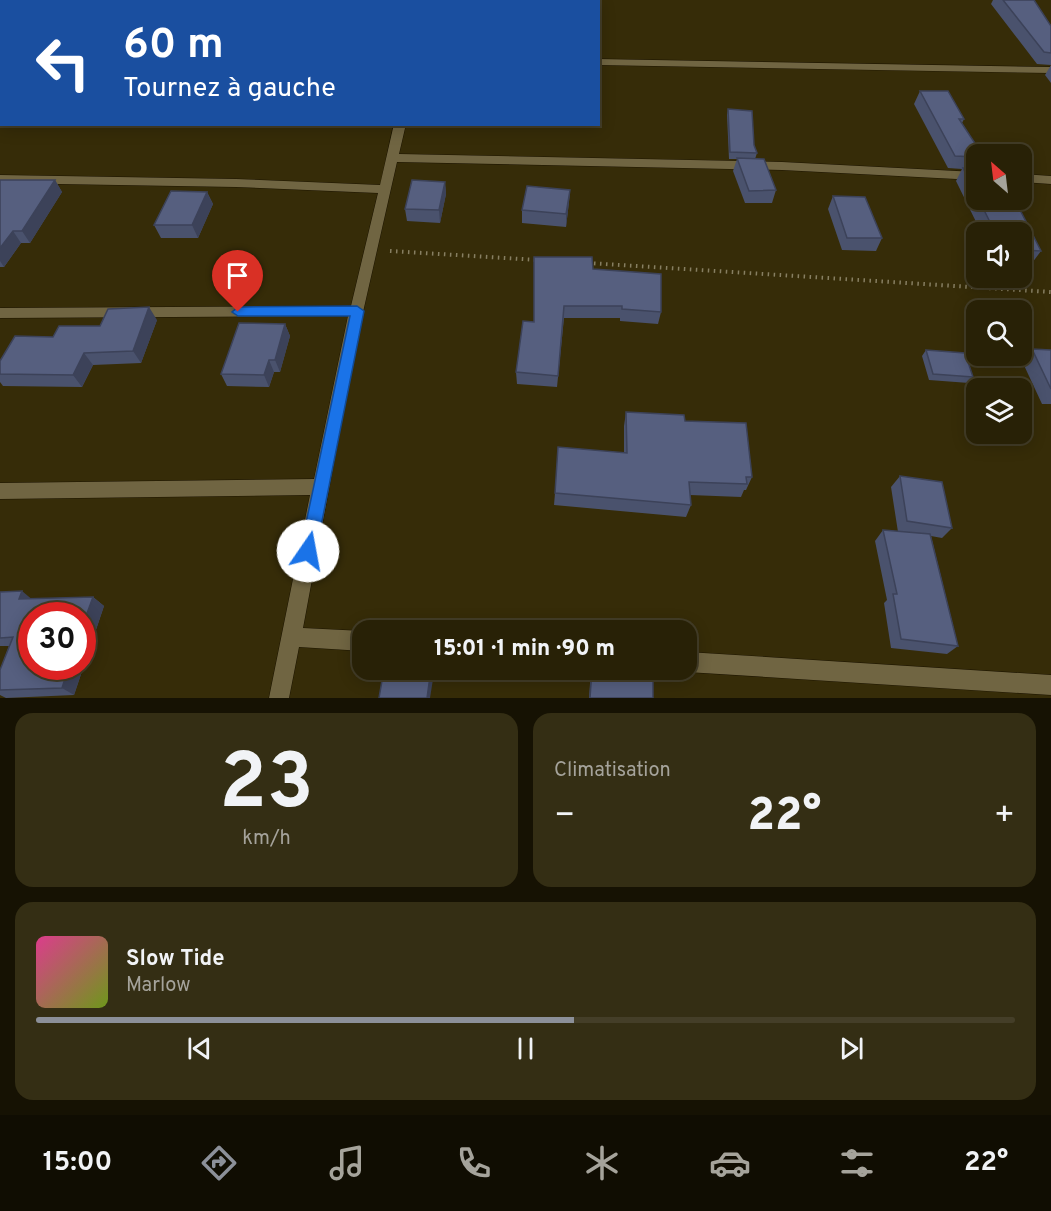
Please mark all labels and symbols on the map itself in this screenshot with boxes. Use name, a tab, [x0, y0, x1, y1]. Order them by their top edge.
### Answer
north arrow	[966, 144, 1032, 210]
pin	[212, 250, 263, 312]
position arrow	[276, 519, 340, 583]
speed limit sign: 30	[18, 602, 96, 680]

